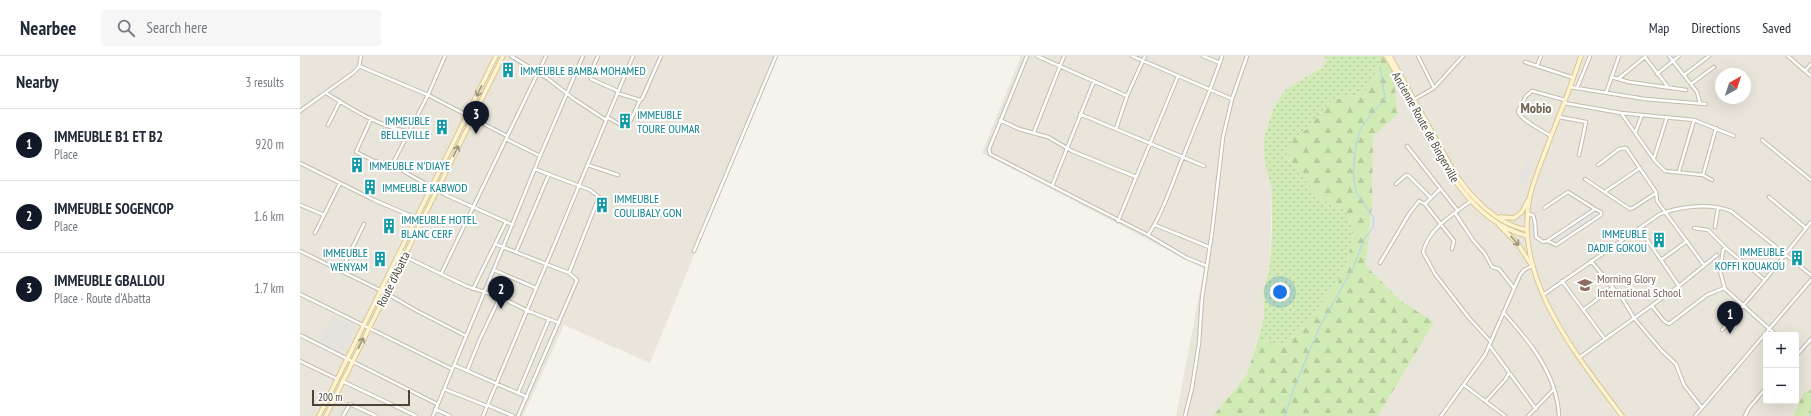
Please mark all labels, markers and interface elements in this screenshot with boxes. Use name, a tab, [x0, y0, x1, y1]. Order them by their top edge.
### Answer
search box	[101, 10, 381, 46]
text: Nearbee	[20, 16, 77, 40]
icon: search	[115, 17, 137, 39]
text: Search here	[147, 18, 207, 37]
text: Map	[1649, 19, 1669, 37]
text: Directions	[1691, 19, 1740, 37]
text: Saved	[1762, 19, 1791, 37]
building icon: IMMEUBLE BAMBA MOHAMED	[499, 61, 517, 79]
place label: IMMEUBLE BAMBA MOHAMED	[520, 63, 646, 78]
north arrow	[1715, 68, 1751, 104]
street label: Ancienne Route de Bingerville	[1389, 69, 1463, 185]
text: Nearby	[16, 71, 59, 93]
text: 3 results	[245, 74, 284, 91]
one-way arrow	[475, 85, 482, 97]
district label: Mobio	[1520, 99, 1552, 117]
pin: 3	[463, 101, 489, 134]
place label: IMMEUBLE TOURE OUMAR	[637, 107, 700, 136]
building icon: IMMEUBLE TOURE OUMAR	[616, 112, 634, 130]
place label: IMMEUBLE BELLEVILLE	[381, 113, 430, 142]
building icon: IMMEUBLE BELLEVILLE	[433, 118, 451, 136]
text: IMMEUBLE B1 ET B2	[54, 127, 163, 146]
text: 1	[26, 136, 32, 153]
text: 920 m	[255, 136, 284, 153]
text: Place	[54, 146, 78, 163]
one-way arrow	[453, 146, 460, 158]
building icon: IMMEUBLE N'DIAYE	[348, 156, 366, 174]
place label: IMMEUBLE N'DIAYE	[369, 158, 450, 173]
building icon: IMMEUBLE KABWOD	[361, 178, 379, 196]
place label: IMMEUBLE KABWOD	[382, 180, 468, 195]
place label: IMMEUBLE COULIBALY GON	[614, 191, 682, 220]
building icon: IMMEUBLE COULIBALY GON	[593, 196, 611, 214]
text: IMMEUBLE SOGENCOP	[54, 199, 174, 218]
text: 2	[26, 208, 32, 225]
text: 1.6 km	[254, 208, 284, 225]
place label: IMMEUBLE HOTEL BLANC CERF	[401, 212, 477, 241]
building icon: IMMEUBLE HOTEL BLANC CERF	[380, 217, 398, 235]
text: Place	[54, 218, 78, 235]
place label: IMMEUBLE DADJE GOKOU	[1587, 226, 1647, 255]
building icon: IMMEUBLE DADJE GOKOU	[1650, 231, 1668, 249]
one-way arrow	[1510, 236, 1519, 246]
place label: IMMEUBLE KOFFI KOUAKOU	[1715, 244, 1785, 273]
place label: IMMEUBLE WENYAM	[323, 245, 368, 274]
street label: Route d'Abatta	[373, 249, 413, 309]
building icon: IMMEUBLE KOFFI KOUAKOU	[1788, 249, 1806, 267]
building icon: IMMEUBLE WENYAM	[371, 250, 389, 268]
text: IMMEUBLE GBALLOU	[54, 271, 165, 290]
place label: Morning Glory International School	[1597, 271, 1681, 300]
pin: 2	[488, 276, 514, 309]
school or university icon: Morning Glory International School	[1576, 276, 1594, 294]
text: 3	[26, 280, 32, 297]
text: 1.7 km	[254, 280, 284, 297]
your location	[1270, 282, 1290, 302]
text: Place · Route d'Abatta	[54, 290, 151, 307]
pin: 1	[1717, 301, 1743, 334]
map controls	[1763, 332, 1799, 404]
button: +	[1763, 332, 1799, 368]
one-way arrow	[358, 338, 365, 350]
button: −	[1763, 368, 1799, 404]
scale bar	[312, 388, 410, 407]
text: 200 m	[318, 390, 342, 404]

